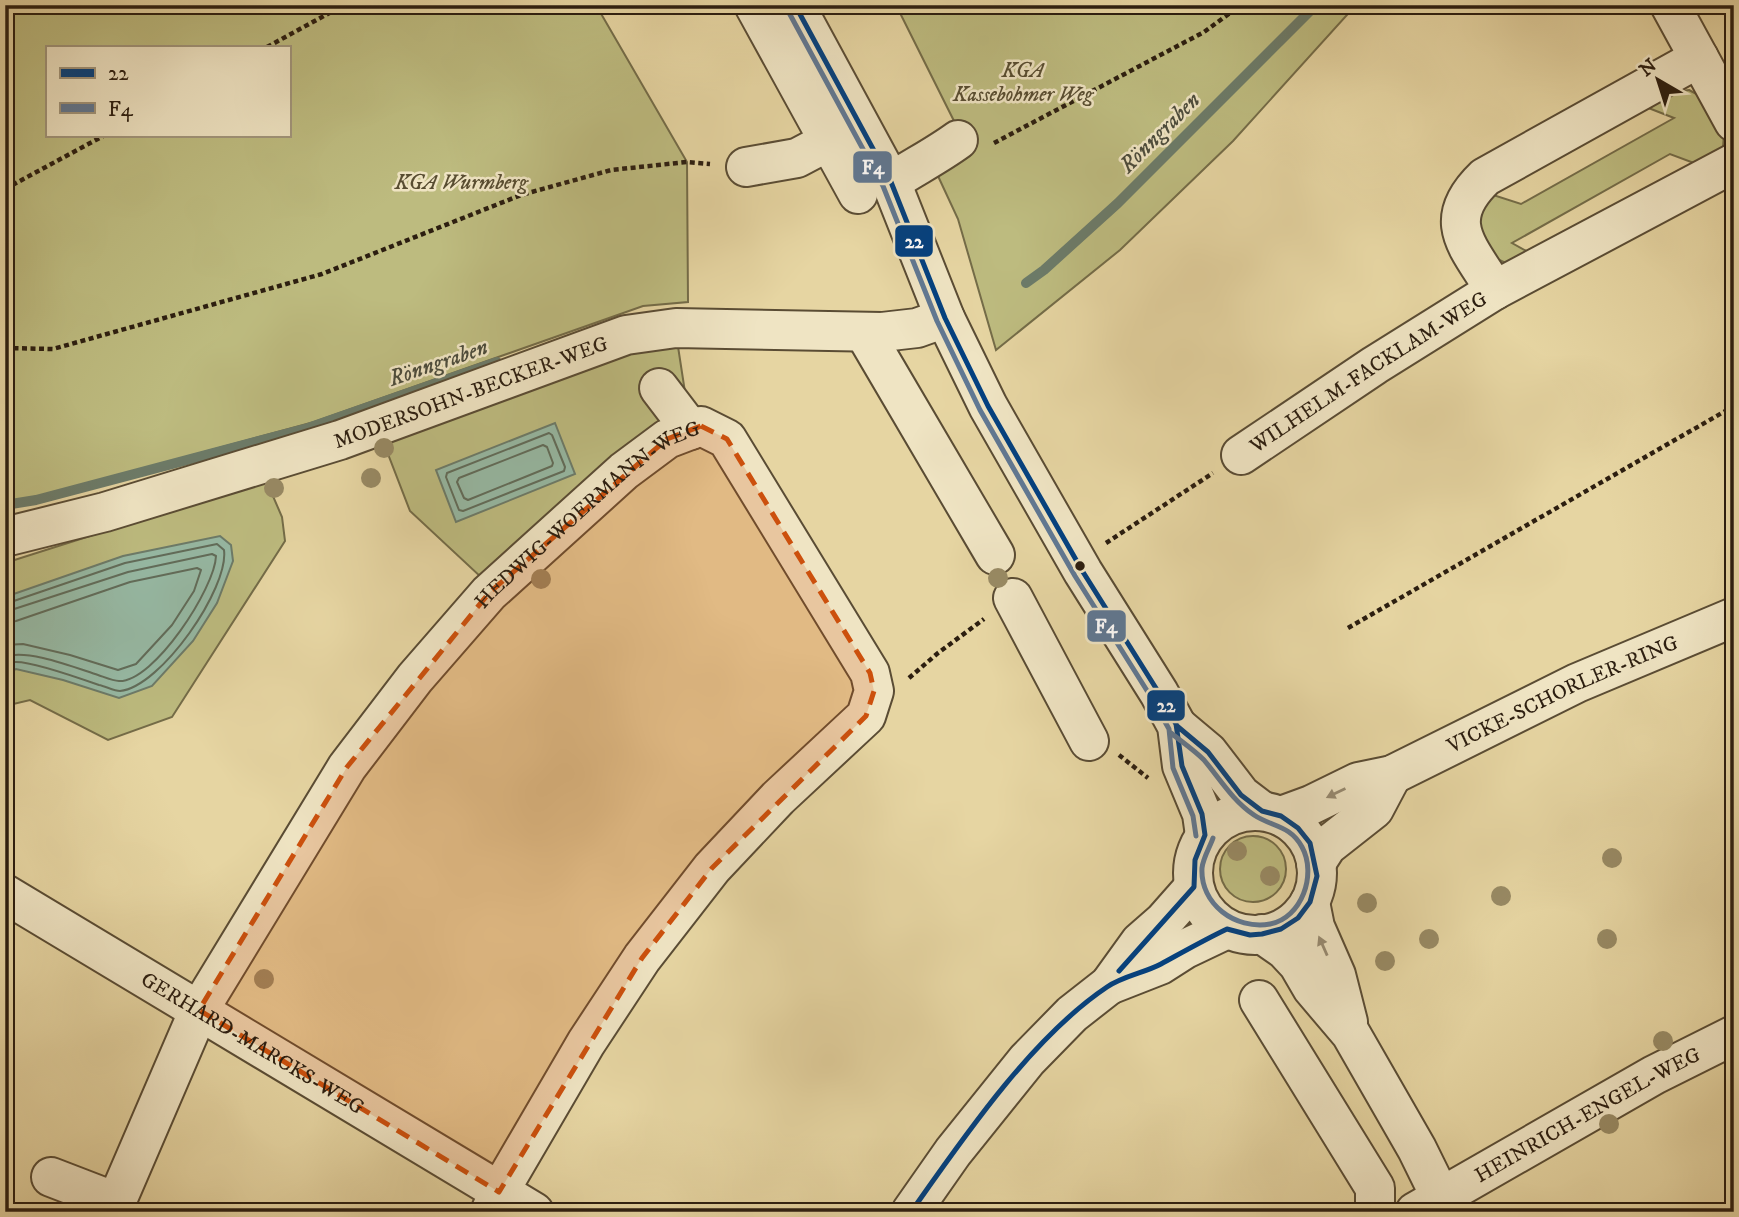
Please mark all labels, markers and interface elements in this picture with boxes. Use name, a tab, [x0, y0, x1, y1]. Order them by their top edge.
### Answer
legend	[46, 46, 290, 136]
north arrow	[1624, 46, 1694, 116]
text: N	[1635, 54, 1662, 82]
park label: KGA Kassebohmer Weg	[952, 58, 1094, 108]
text: 22	[108, 61, 129, 87]
water label: Rönngraben	[1113, 86, 1207, 181]
text: F4	[108, 97, 134, 123]
line badge: F4	[852, 150, 893, 184]
text: F4	[862, 157, 885, 180]
park label: KGA Wurmberg	[394, 170, 529, 196]
line badge: 22	[894, 224, 934, 258]
text: 22	[905, 231, 924, 254]
street label: WILHELM-FACKLAM-WEG	[1244, 286, 1493, 460]
street label: MODERSOHN-BECKER-WEG	[330, 331, 612, 455]
water label: Rönngraben	[384, 333, 492, 394]
street label: HEDWIG-WOERMANN-WEG	[469, 415, 704, 614]
unlabelled marker	[1073, 559, 1087, 573]
line badge: F4	[1086, 609, 1127, 643]
text: F4	[1095, 616, 1118, 639]
street label: VICKE-SCHORLER-RING	[1442, 630, 1683, 760]
line badge: 22	[1146, 689, 1186, 722]
text: 22	[1157, 695, 1176, 718]
one-way arrow	[1325, 787, 1346, 798]
one-way arrow	[1317, 935, 1328, 956]
street label: GERHARD-MARCKS-WEG	[136, 967, 369, 1121]
street label: HEINRICH-ENGEL-WEG	[1470, 1042, 1705, 1189]

